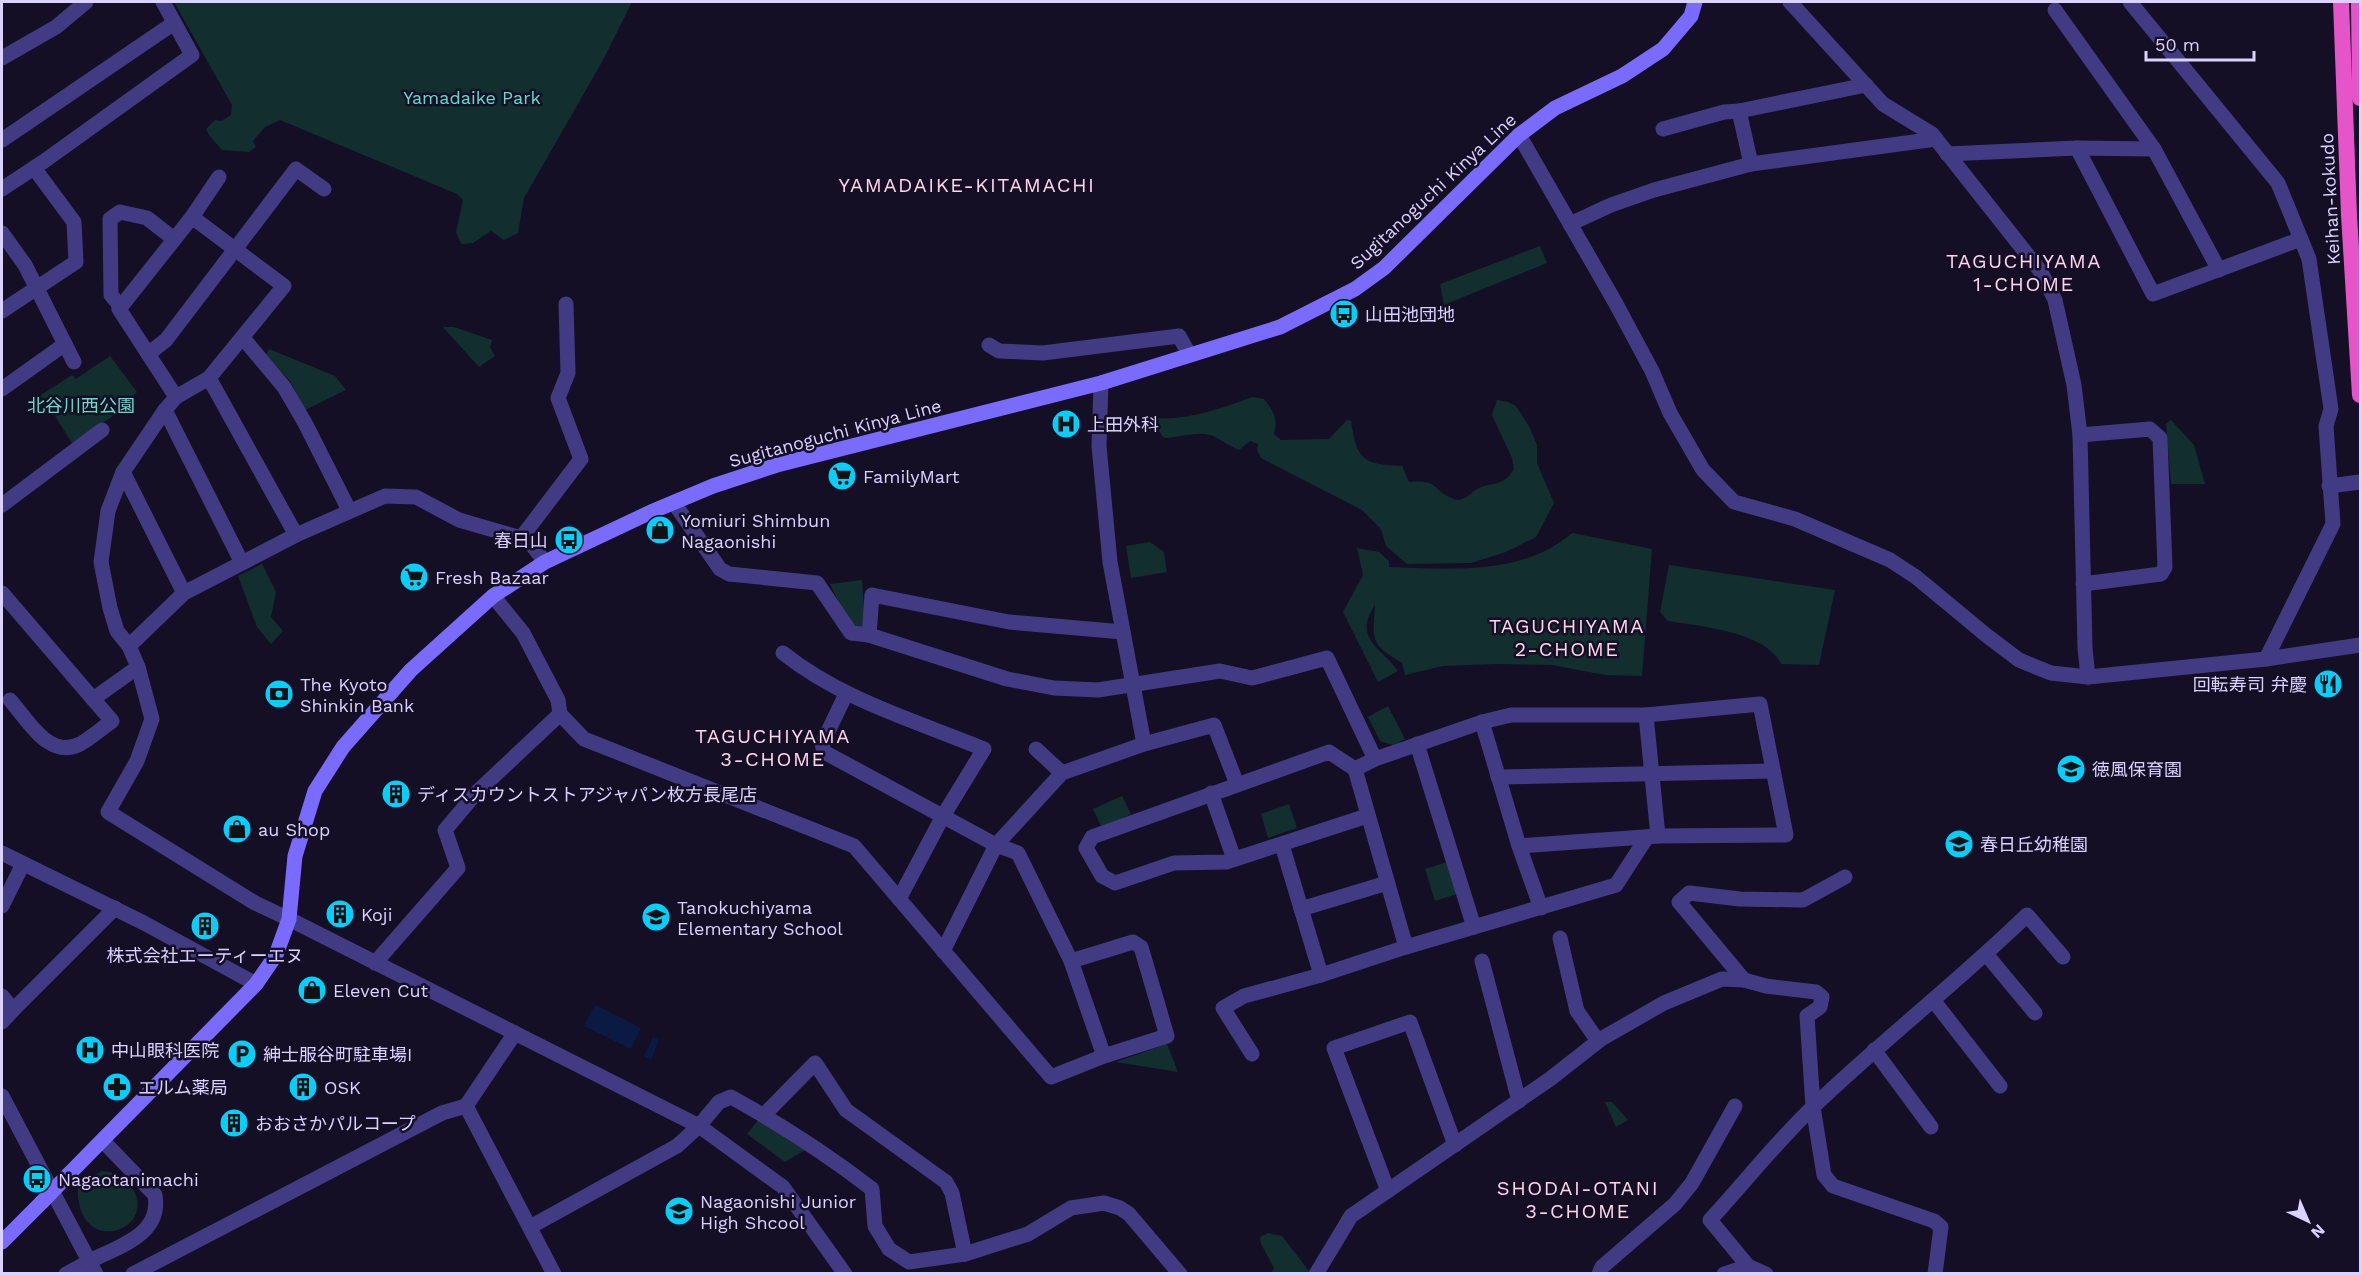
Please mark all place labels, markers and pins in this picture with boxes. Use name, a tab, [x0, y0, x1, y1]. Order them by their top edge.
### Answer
bus stop icon: 山田池団地	[1328, 298, 1360, 330]
place label: 山田池団地	[1365, 304, 1455, 325]
hospital icon: 上田外科	[1050, 408, 1082, 440]
place label: 上田外科	[1087, 414, 1159, 435]
supermarket icon: FamilyMart	[826, 460, 858, 492]
place label: FamilyMart	[863, 466, 960, 487]
place label: Yomiuri Shimbun Nagaonishi	[681, 510, 830, 552]
shop icon: Yomiuri Shimbun Nagaonishi	[644, 514, 676, 546]
bus stop icon: 春日山	[553, 524, 585, 556]
place label: 春日山	[494, 530, 548, 551]
supermarket icon: Fresh Bazaar	[398, 561, 430, 593]
place label: Fresh Bazaar	[435, 567, 549, 588]
restaurant icon: 回転寿司 弁慶	[2312, 668, 2344, 700]
place label: The Kyoto Shinkin Bank	[300, 674, 414, 716]
place label: 回転寿司 弁慶	[2193, 674, 2307, 695]
bank icon: The Kyoto Shinkin Bank	[263, 678, 295, 710]
school or university icon: 徳風保育園	[2055, 753, 2087, 785]
place label: 徳風保育園	[2092, 759, 2182, 780]
building icon: ディスカウントストアジャパン枚方長尾店	[380, 778, 412, 810]
place label: ディスカウントストアジャパン枚方長尾店	[417, 784, 757, 805]
shop icon: au Shop	[221, 813, 253, 845]
place label: au Shop	[258, 819, 330, 840]
school or university icon: 春日丘幼稚園	[1943, 828, 1975, 860]
place label: 春日丘幼稚園	[1980, 834, 2088, 855]
place label: Tanokuchiyama Elementary School	[677, 897, 843, 939]
building icon: Koji	[324, 898, 356, 930]
school or university icon: Tanokuchiyama Elementary School	[640, 901, 672, 933]
place label: Koji	[361, 904, 392, 925]
building icon: 株式会社エーティーエヌ	[189, 910, 221, 942]
place label: 株式会社エーティーエヌ	[107, 945, 303, 966]
shop icon: Eleven Cut	[296, 974, 328, 1006]
place label: Eleven Cut	[333, 980, 429, 1001]
hospital icon: 中山眼科医院	[74, 1034, 106, 1066]
parking icon: 紳士服谷町駐車場I	[226, 1038, 258, 1070]
place label: 中山眼科医院	[111, 1040, 219, 1061]
place label: 紳士服谷町駐車場I	[263, 1044, 412, 1065]
pharmacy icon: エルム薬局	[101, 1071, 133, 1103]
building icon: OSK	[287, 1071, 319, 1103]
place label: エルム薬局	[138, 1077, 228, 1098]
place label: OSK	[324, 1077, 361, 1098]
building icon: おおさかパルコープ	[218, 1107, 250, 1139]
place label: おおさかパルコープ	[255, 1113, 416, 1134]
bus stop icon: Nagaotanimachi	[21, 1163, 53, 1195]
place label: Nagaotanimachi	[58, 1169, 199, 1190]
place label: Nagaonishi Junior High Shcool	[700, 1191, 856, 1233]
school or university icon: Nagaonishi Junior High Shcool	[663, 1195, 695, 1227]

